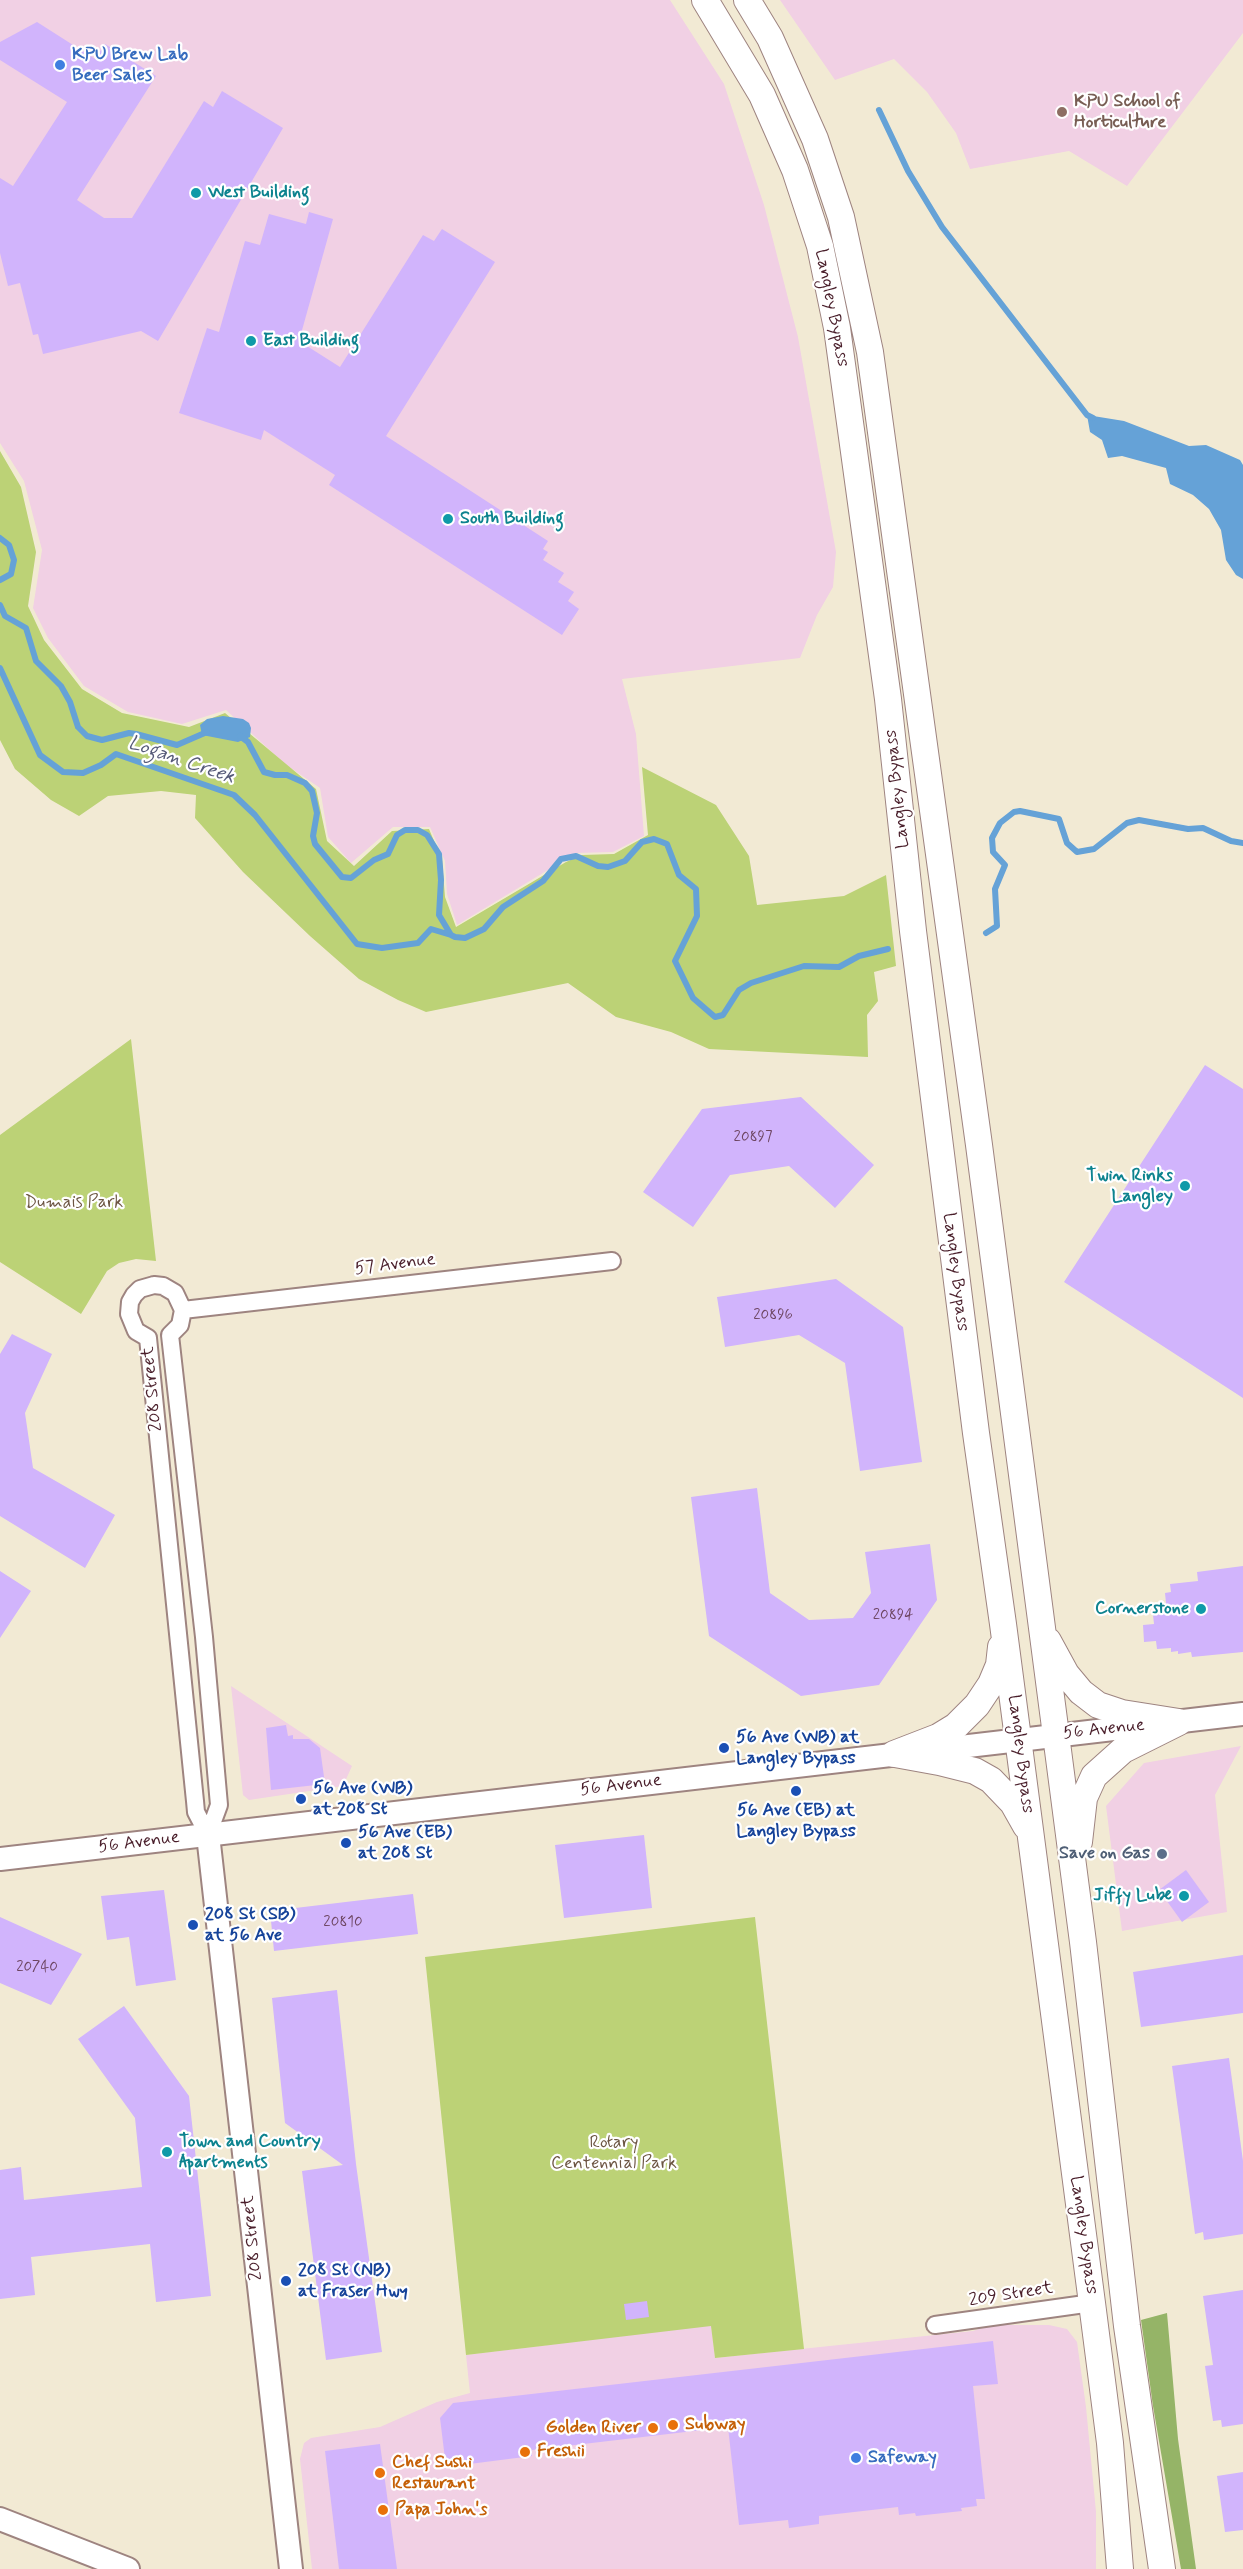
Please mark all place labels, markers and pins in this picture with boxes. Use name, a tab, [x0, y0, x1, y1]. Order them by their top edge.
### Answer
place label: KPU Brew Lab Beer Sales	[72, 44, 188, 86]
marker: KPU Brew Lab Beer Sales	[53, 58, 67, 72]
place label: KPU School of Horticulture	[1074, 91, 1180, 134]
marker: KPU School of Horticulture	[1055, 105, 1069, 119]
place label: West Building	[208, 182, 309, 204]
marker: West Building	[189, 186, 203, 200]
place label: East Building	[263, 330, 359, 352]
marker: East Building	[244, 334, 258, 348]
place label: South Building	[460, 508, 564, 530]
marker: South Building	[441, 512, 455, 526]
place label: Twin Rinks Langley	[1086, 1165, 1173, 1208]
marker: Twin Rinks Langley	[1178, 1179, 1192, 1193]
place label: Cornerstone	[1095, 1598, 1189, 1620]
marker: Cornerstone	[1194, 1602, 1208, 1616]
place label: 56 Ave (WB) at Langley Bypass	[736, 1727, 859, 1770]
marker: 56 Ave (WB) at Langley Bypass	[717, 1741, 731, 1755]
place label: 56 Ave (WB) at 208 St	[313, 1778, 412, 1820]
marker: 56 Ave (EB) at Langley Bypass	[789, 1784, 803, 1798]
marker: 56 Ave (WB) at 208 St	[294, 1792, 308, 1806]
place label: 56 Ave (EB) at Langley Bypass	[736, 1800, 856, 1842]
place label: 56 Ave (EB) at 208 St	[358, 1822, 452, 1864]
marker: 56 Ave (EB) at 208 St	[339, 1836, 353, 1850]
place label: Save on Gas	[1059, 1843, 1150, 1865]
marker: Save on Gas	[1155, 1847, 1169, 1861]
place label: Jiffy Lube	[1093, 1885, 1172, 1907]
marker: Jiffy Lube	[1177, 1889, 1191, 1903]
place label: 208 St (SB) at 56 Ave	[205, 1904, 295, 1946]
marker: 208 St (SB) at 56 Ave	[186, 1918, 200, 1932]
place label: Town and Country Apartments	[179, 2131, 321, 2174]
marker: Town and Country Apartments	[160, 2145, 174, 2159]
place label: 208 St (NB) at Fraser Hwy	[298, 2260, 408, 2302]
marker: 208 St (NB) at Fraser Hwy	[279, 2274, 293, 2288]
place label: Subway	[685, 2414, 746, 2436]
place label: Golden River	[546, 2417, 641, 2439]
marker: Subway	[666, 2418, 680, 2432]
marker: Golden River	[646, 2421, 660, 2435]
place label: Freshii	[537, 2441, 585, 2463]
marker: Freshii	[518, 2445, 532, 2459]
place label: Safeway	[868, 2447, 937, 2469]
marker: Safeway	[849, 2451, 863, 2465]
place label: Chef Sushi Restaurant	[392, 2452, 476, 2494]
marker: Chef Sushi Restaurant	[373, 2466, 387, 2480]
place label: Papa John's	[395, 2499, 487, 2521]
marker: Papa John's	[376, 2503, 390, 2517]

